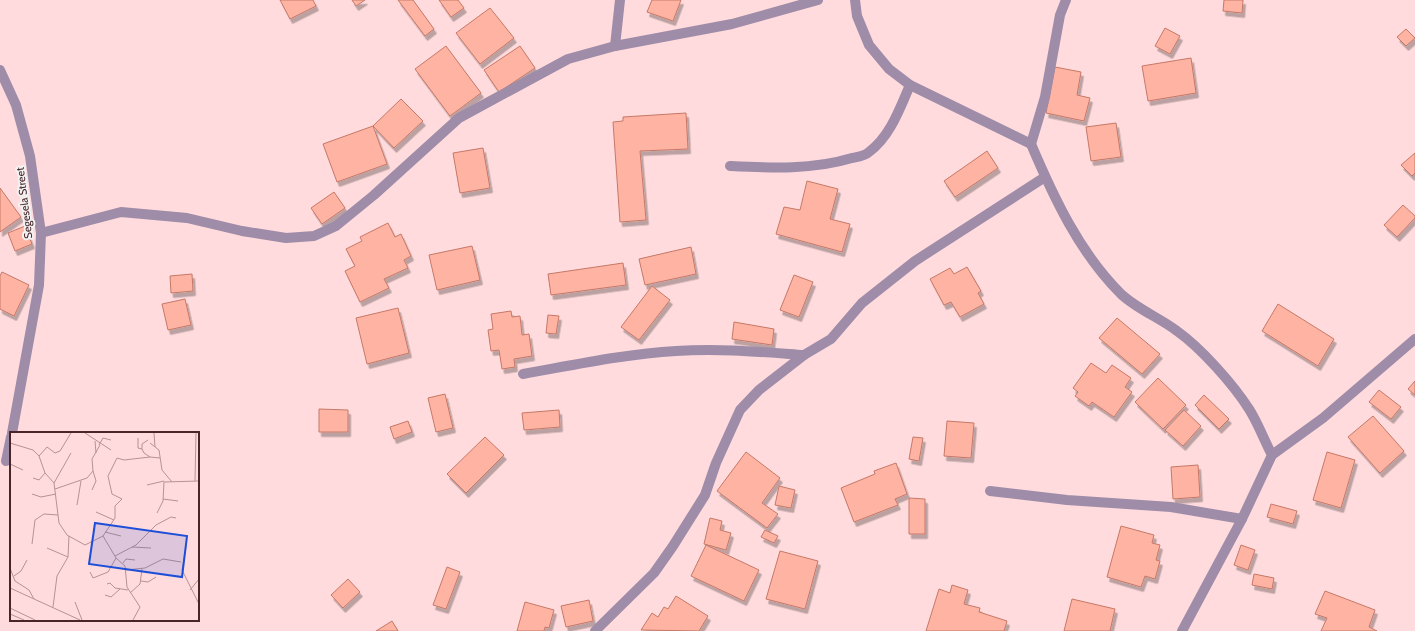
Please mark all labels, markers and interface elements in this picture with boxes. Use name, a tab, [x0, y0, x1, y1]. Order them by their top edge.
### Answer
street label: Segesela Street	[13, 166, 35, 240]
inset map	[10, 432, 199, 621]

